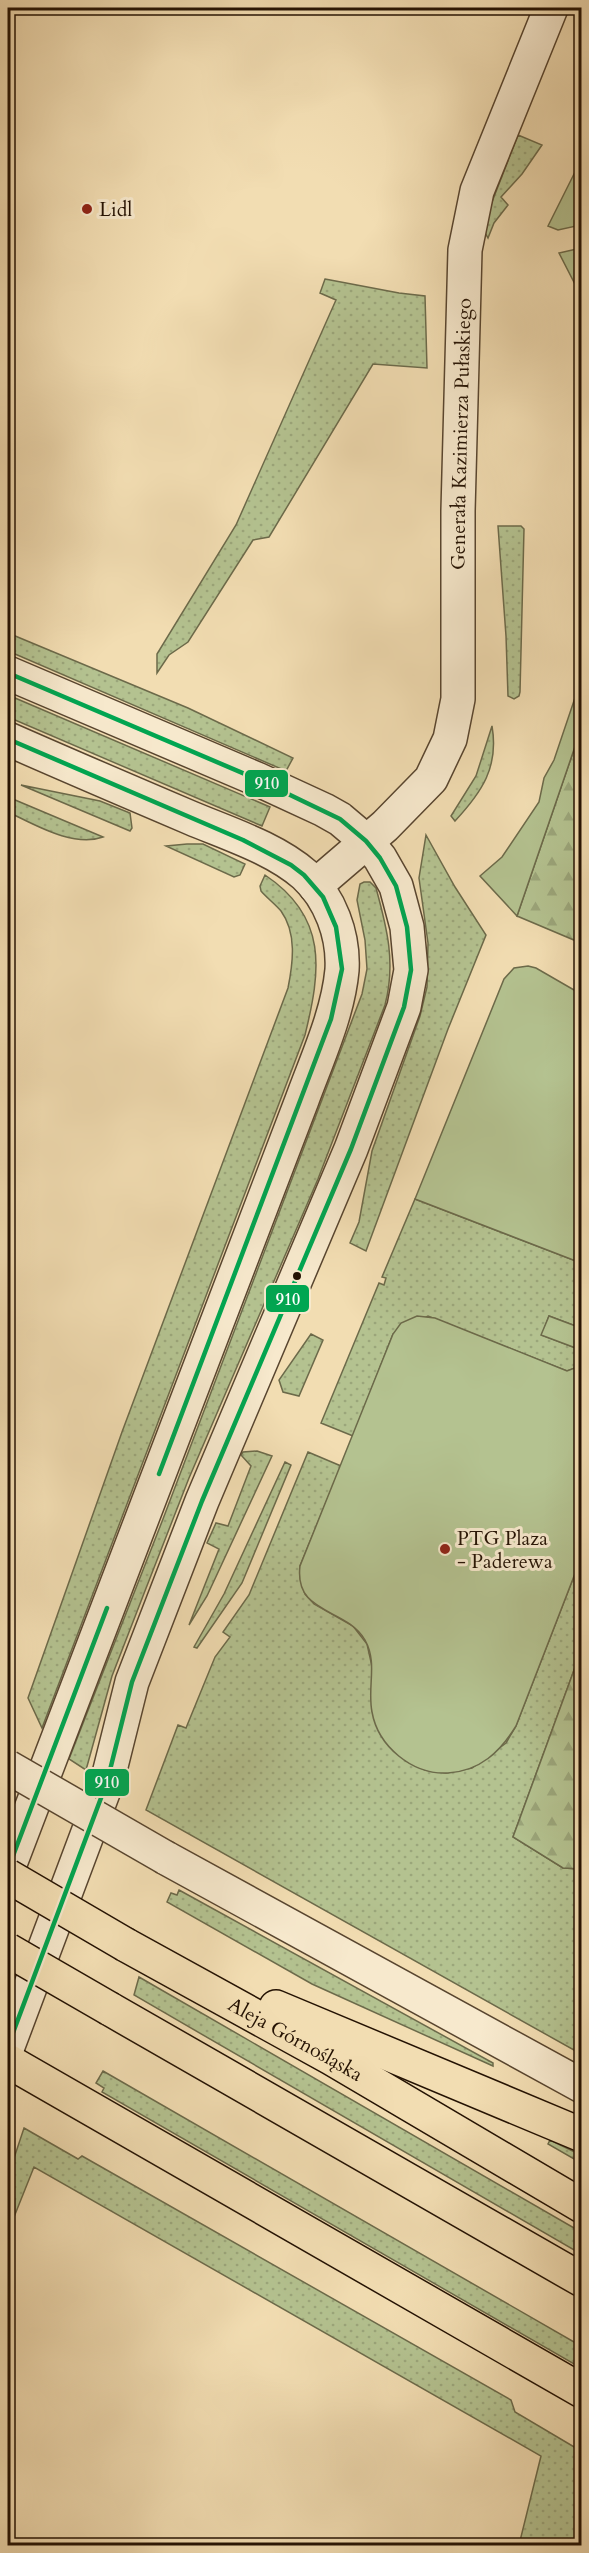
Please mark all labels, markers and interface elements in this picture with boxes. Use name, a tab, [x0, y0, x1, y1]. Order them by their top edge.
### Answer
place label: Lidl	[99, 196, 132, 223]
marker: Lidl	[80, 202, 94, 216]
street label: Generała Kazimierza Pułaskiego	[445, 297, 477, 570]
line badge: 910	[244, 769, 289, 798]
text: 910	[255, 773, 279, 795]
unlabelled marker	[291, 1270, 303, 1282]
line badge: 910	[265, 1284, 310, 1313]
text: 910	[276, 1289, 300, 1311]
place label: PTG Plaza - Paderewa	[457, 1525, 553, 1575]
marker: PTG Plaza - Paderewa	[438, 1542, 452, 1556]
line badge: 910	[84, 1768, 130, 1797]
text: 910	[95, 1772, 119, 1794]
street label: Aleja Górnośląska	[223, 1990, 368, 2088]

